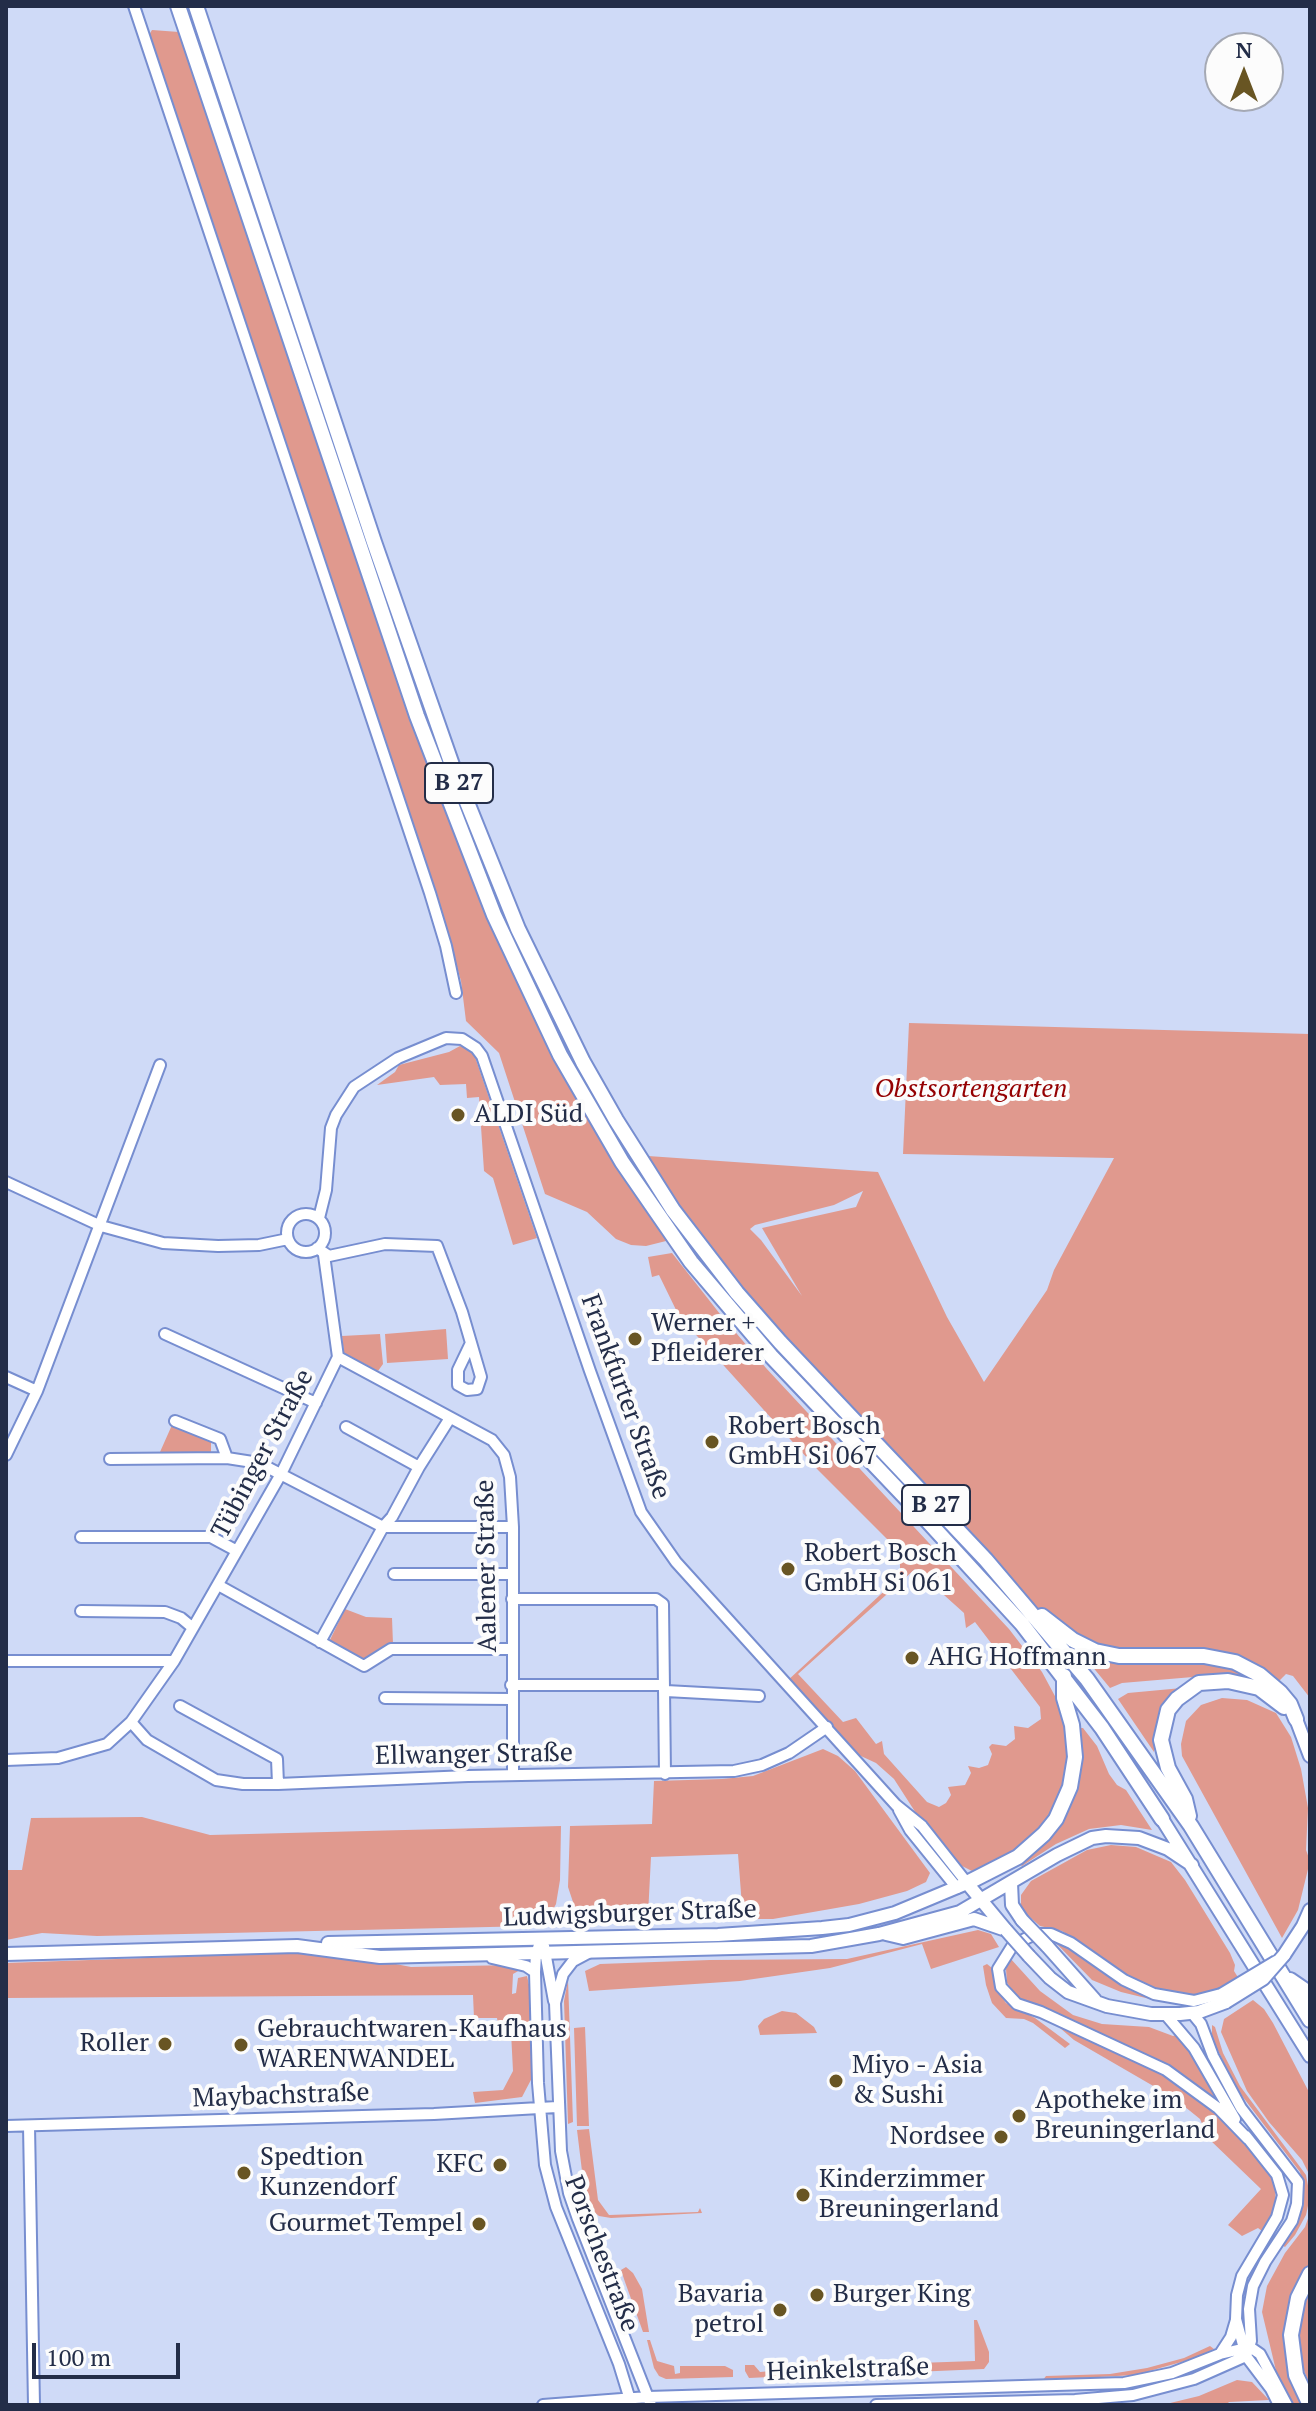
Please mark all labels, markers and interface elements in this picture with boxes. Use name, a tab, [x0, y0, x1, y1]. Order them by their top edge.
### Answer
north arrow	[1204, 32, 1284, 112]
text: N	[1236, 35, 1252, 64]
road number: B 27	[425, 763, 493, 803]
park label: Obstsortengarten	[875, 1074, 1067, 1106]
place label: ALDI Süd	[474, 1099, 583, 1131]
marker: ALDI Süd	[449, 1106, 467, 1124]
street label: Frankfurter Straße	[574, 1291, 676, 1503]
place label: Werner + Pfleiderer	[651, 1308, 764, 1370]
marker: Werner + Pfleiderer	[626, 1330, 644, 1348]
street label: Tübinger Straße	[205, 1364, 321, 1544]
place label: Robert Bosch GmbH Si 067	[728, 1411, 881, 1472]
marker: Robert Bosch GmbH Si 067	[703, 1433, 721, 1451]
street label: Aalener Straße	[470, 1479, 504, 1653]
road number: B 27	[902, 1485, 970, 1525]
place label: Robert Bosch GmbH Si 061	[804, 1538, 957, 1600]
marker: Robert Bosch GmbH Si 061	[779, 1560, 797, 1578]
place label: AHG Hoffmann	[928, 1642, 1106, 1674]
marker: AHG Hoffmann	[903, 1649, 921, 1667]
street label: Ellwanger Straße	[375, 1738, 573, 1772]
street label: Ludwigsburger Straße	[503, 1894, 757, 1934]
place label: Gebrauchtwaren-Kaufhaus WARENWANDEL	[257, 2014, 567, 2076]
place label: Roller	[80, 2028, 149, 2060]
marker: Roller	[156, 2035, 174, 2053]
marker: Gebrauchtwaren-Kaufhaus WARENWANDEL	[232, 2036, 250, 2054]
place label: Miyo - Asia & Sushi	[852, 2050, 983, 2112]
marker: Miyo - Asia & Sushi	[827, 2072, 845, 2090]
street label: Maybachstraße	[192, 2077, 370, 2115]
place label: Apotheke im Breuningerland	[1035, 2085, 1215, 2146]
marker: Apotheke im Breuningerland	[1010, 2107, 1028, 2125]
place label: Nordsee	[890, 2121, 985, 2153]
marker: Nordsee	[992, 2128, 1010, 2146]
place label: Spedtion Kunzendorf	[260, 2142, 396, 2204]
place label: KFC	[436, 2149, 484, 2181]
marker: KFC	[491, 2156, 509, 2174]
marker: Spedtion Kunzendorf	[235, 2164, 253, 2182]
place label: Kinderzimmer Breuningerland	[819, 2164, 999, 2226]
street label: Porschestraße	[557, 2172, 645, 2336]
marker: Kinderzimmer Breuningerland	[794, 2186, 812, 2204]
place label: Gourmet Tempel	[269, 2208, 463, 2240]
marker: Gourmet Tempel	[470, 2215, 488, 2233]
place label: Bavaria petrol	[678, 2279, 764, 2340]
place label: Burger King	[833, 2279, 971, 2311]
marker: Burger King	[808, 2286, 826, 2304]
marker: Bavaria petrol	[771, 2301, 789, 2319]
scale bar	[36, 2327, 184, 2377]
text: 100 m	[46, 2341, 111, 2373]
street label: Heinkelstraße	[766, 2352, 930, 2388]

